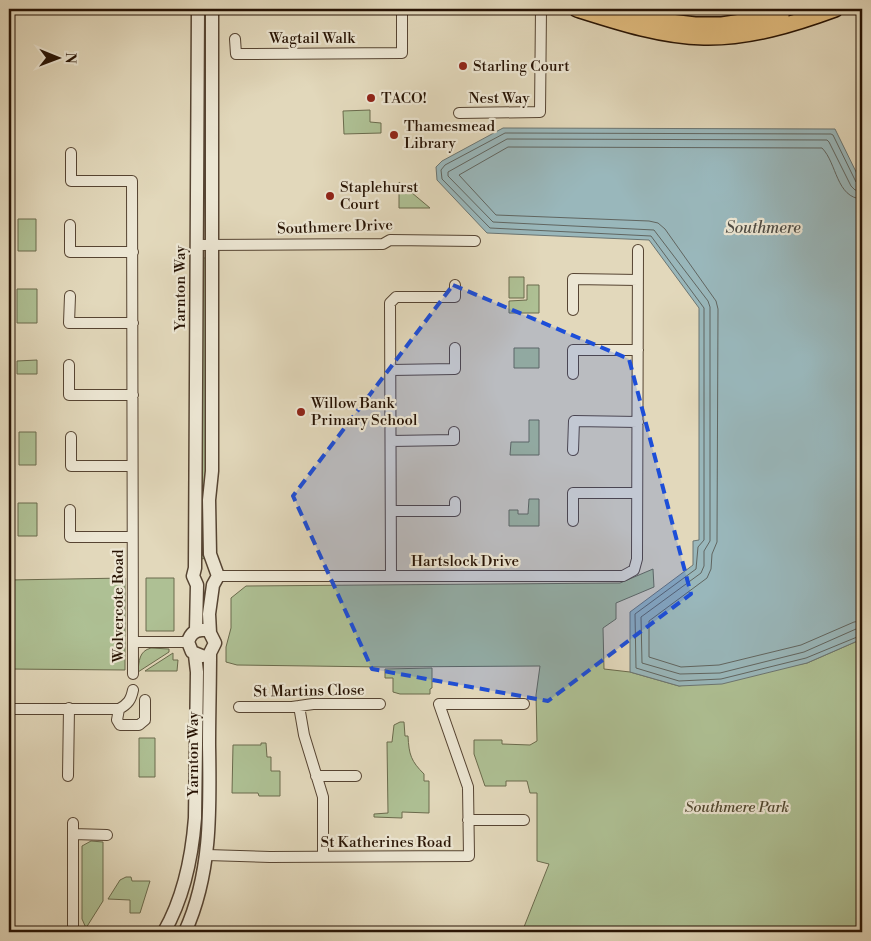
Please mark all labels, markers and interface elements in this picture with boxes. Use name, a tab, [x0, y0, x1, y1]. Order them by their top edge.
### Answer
street label: Wagtail Walk	[268, 29, 356, 48]
north arrow	[32, 32, 82, 82]
text: N	[61, 53, 79, 64]
place label: Starling Court	[473, 57, 570, 76]
marker: Starling Court	[457, 60, 469, 72]
place label: TACO!	[381, 89, 427, 108]
street label: Nest Way	[468, 89, 530, 108]
marker: TACO!	[365, 92, 377, 104]
place label: Thamesmead Library	[404, 117, 495, 153]
marker: Thamesmead Library	[388, 129, 400, 141]
place label: Staplehurst Court	[340, 178, 419, 214]
marker: Staplehurst Court	[324, 190, 336, 202]
street label: Southmere Drive	[277, 215, 393, 239]
water label: Southmere	[725, 218, 801, 238]
street label: Yarnton Way	[171, 245, 190, 332]
place label: Willow Bank Primary School	[310, 394, 418, 430]
marker: Willow Bank Primary School	[295, 406, 307, 418]
street label: Wolvercote Road	[109, 549, 128, 664]
street label: Hartslock Drive	[411, 552, 519, 571]
street label: St Martins Close	[253, 681, 365, 701]
street label: Yarnton Way	[184, 711, 203, 798]
park label: Southmere Park	[685, 798, 789, 817]
street label: St Katherines Road	[321, 833, 452, 852]

